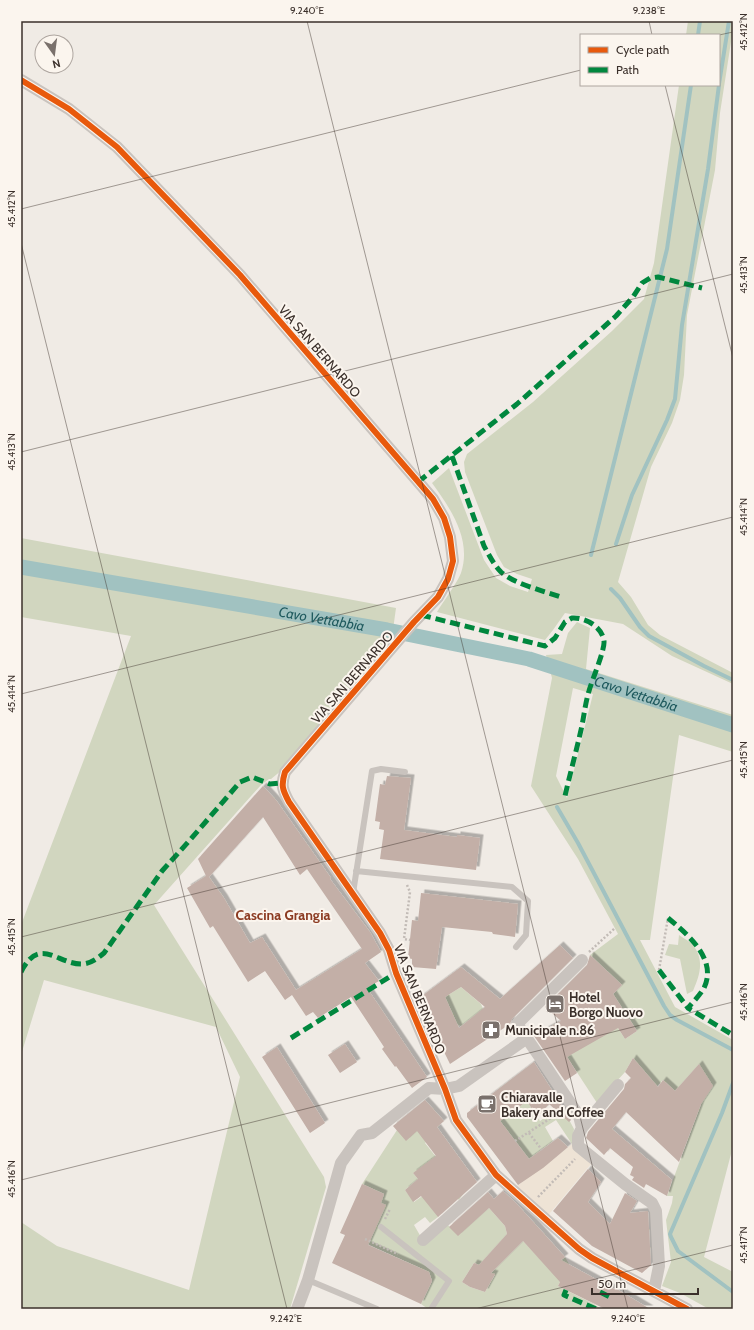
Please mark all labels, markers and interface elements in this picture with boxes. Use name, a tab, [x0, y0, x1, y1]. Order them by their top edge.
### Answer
text: 9.240°E	[290, 4, 324, 17]
text: 9.238°E	[633, 4, 666, 17]
text: 45.412°N	[737, 13, 750, 51]
north arrow	[34, 34, 74, 74]
legend	[580, 34, 720, 86]
text: Cycle path	[616, 42, 669, 57]
text: N	[51, 56, 62, 71]
text: Path	[616, 62, 639, 77]
text: 45.412°N	[5, 190, 18, 228]
text: 45.413°N	[737, 256, 750, 294]
street label: VIA SAN BERNARDO	[276, 302, 364, 400]
text: 45.413°N	[5, 433, 18, 471]
text: 45.414°N	[737, 498, 750, 536]
water label: Cavo Vettabbia	[277, 602, 366, 635]
street label: VIA SAN BERNARDO	[308, 628, 396, 726]
water label: Cavo Vettabbia	[592, 672, 680, 716]
text: 45.414°N	[5, 675, 18, 713]
text: 45.415°N	[737, 741, 750, 779]
district label: Cascina Grangia	[235, 906, 331, 924]
text: 45.415°N	[5, 918, 18, 956]
street label: VIA SAN BERNARDO	[391, 942, 449, 1056]
text: 45.416°N	[737, 983, 750, 1021]
place label: Hotel Borgo Nuovo	[569, 989, 643, 1020]
hotel icon: Hotel Borgo Nuovo	[544, 993, 566, 1015]
pharmacy icon: Municipale n.86	[480, 1019, 502, 1041]
place label: Municipale n.86	[505, 1022, 594, 1038]
place label: Chiaravalle Bakery and Coffee	[501, 1089, 604, 1120]
cafe icon: Chiaravalle Bakery and Coffee	[476, 1093, 498, 1115]
text: 45.416°N	[5, 1160, 18, 1198]
text: 45.417°N	[737, 1226, 750, 1264]
scale bar	[592, 1270, 698, 1296]
text: 50 m	[598, 1276, 626, 1291]
text: 9.242°E	[270, 1312, 303, 1325]
text: 9.240°E	[611, 1312, 645, 1325]

